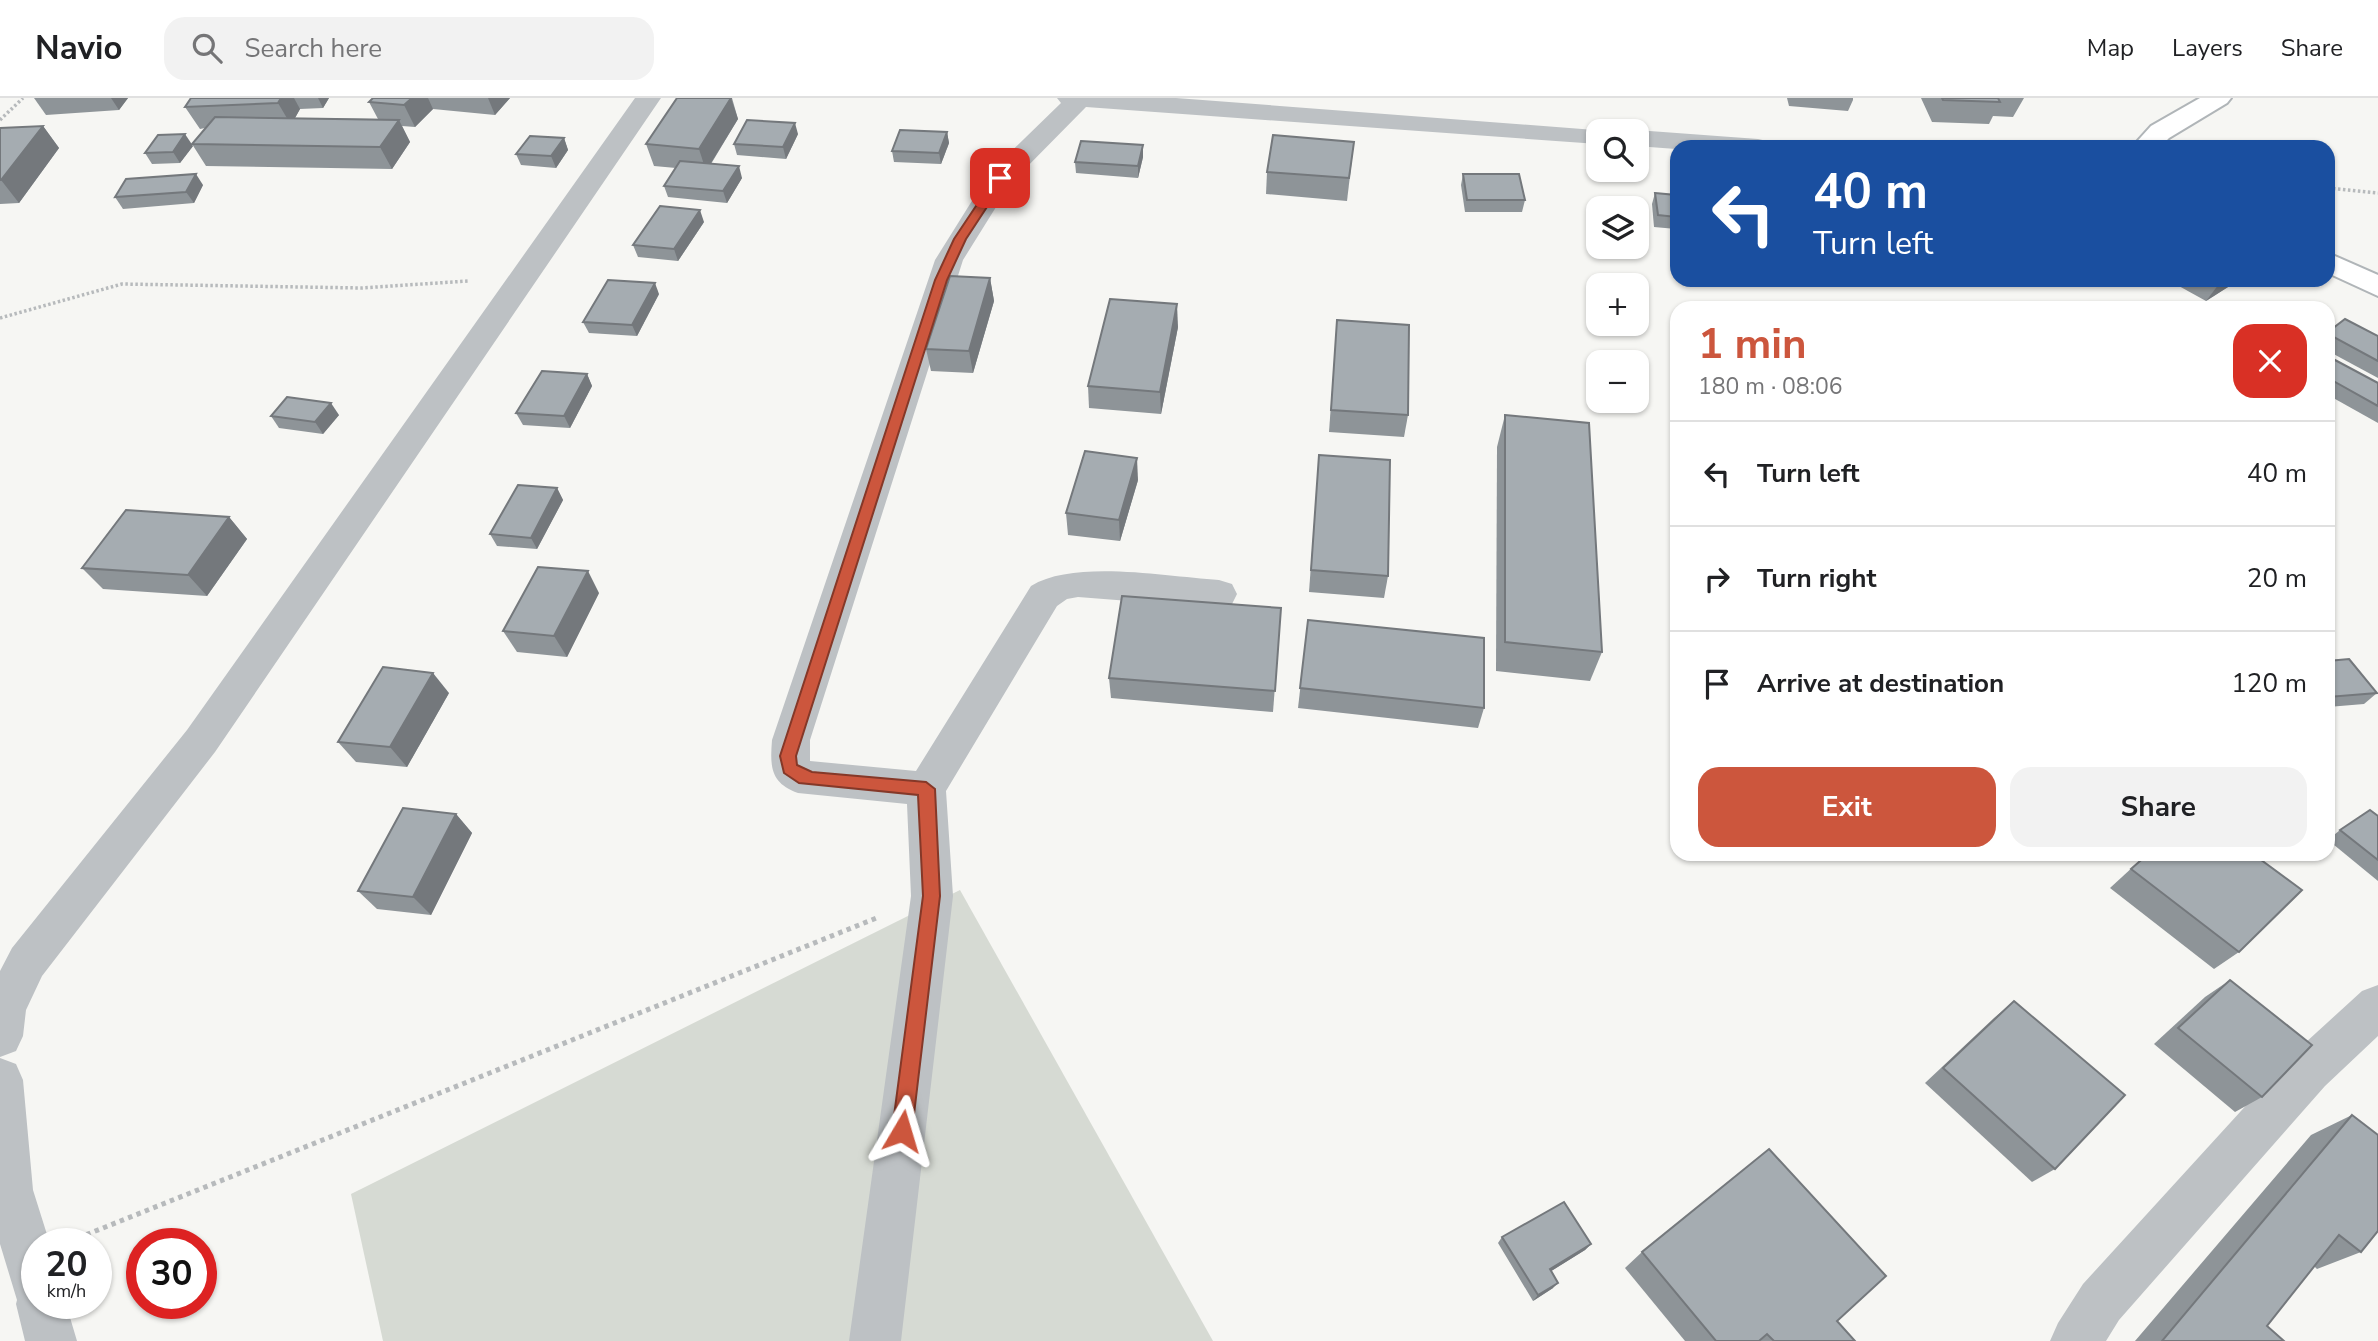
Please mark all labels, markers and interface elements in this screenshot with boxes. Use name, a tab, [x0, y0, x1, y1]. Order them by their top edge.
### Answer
search box	[164, 17, 654, 80]
text: Navio	[35, 26, 122, 71]
icon: search	[188, 29, 226, 67]
text: Search here	[244, 31, 382, 66]
text: Map	[2087, 32, 2134, 64]
text: Layers	[2172, 32, 2243, 64]
text: Share	[2281, 32, 2343, 64]
map controls	[1586, 119, 1649, 413]
button: search	[1586, 119, 1649, 182]
pin	[970, 148, 1030, 208]
text: 40 m	[1813, 158, 1928, 225]
icon: arrive	[981, 159, 1019, 197]
icon: left	[1698, 168, 1789, 259]
button: layers	[1586, 196, 1649, 259]
text: Turn left	[1813, 222, 1933, 265]
button: +	[1586, 273, 1649, 336]
text: 1 min	[1698, 316, 1807, 373]
button: close	[2233, 324, 2307, 398]
button: −	[1586, 350, 1649, 413]
text: 180 m · 08:06	[1698, 371, 1843, 402]
icon: left	[1698, 455, 1736, 493]
text: Turn left	[1757, 456, 1860, 491]
text: 40 m	[2247, 456, 2307, 491]
icon: right	[1698, 560, 1736, 598]
text: Turn right	[1757, 561, 1876, 596]
text: 20 m	[2247, 561, 2307, 596]
icon: arrive	[1698, 665, 1736, 703]
text: Arrive at destination	[1757, 666, 2004, 701]
text: 120 m	[2231, 666, 2307, 701]
button: Exit	[1698, 767, 1996, 847]
button: Share	[2010, 767, 2307, 847]
position arrow	[865, 1094, 939, 1168]
speed limit sign: 30	[126, 1228, 217, 1319]
text: 20	[45, 1241, 88, 1288]
text: km/h	[47, 1279, 86, 1303]

